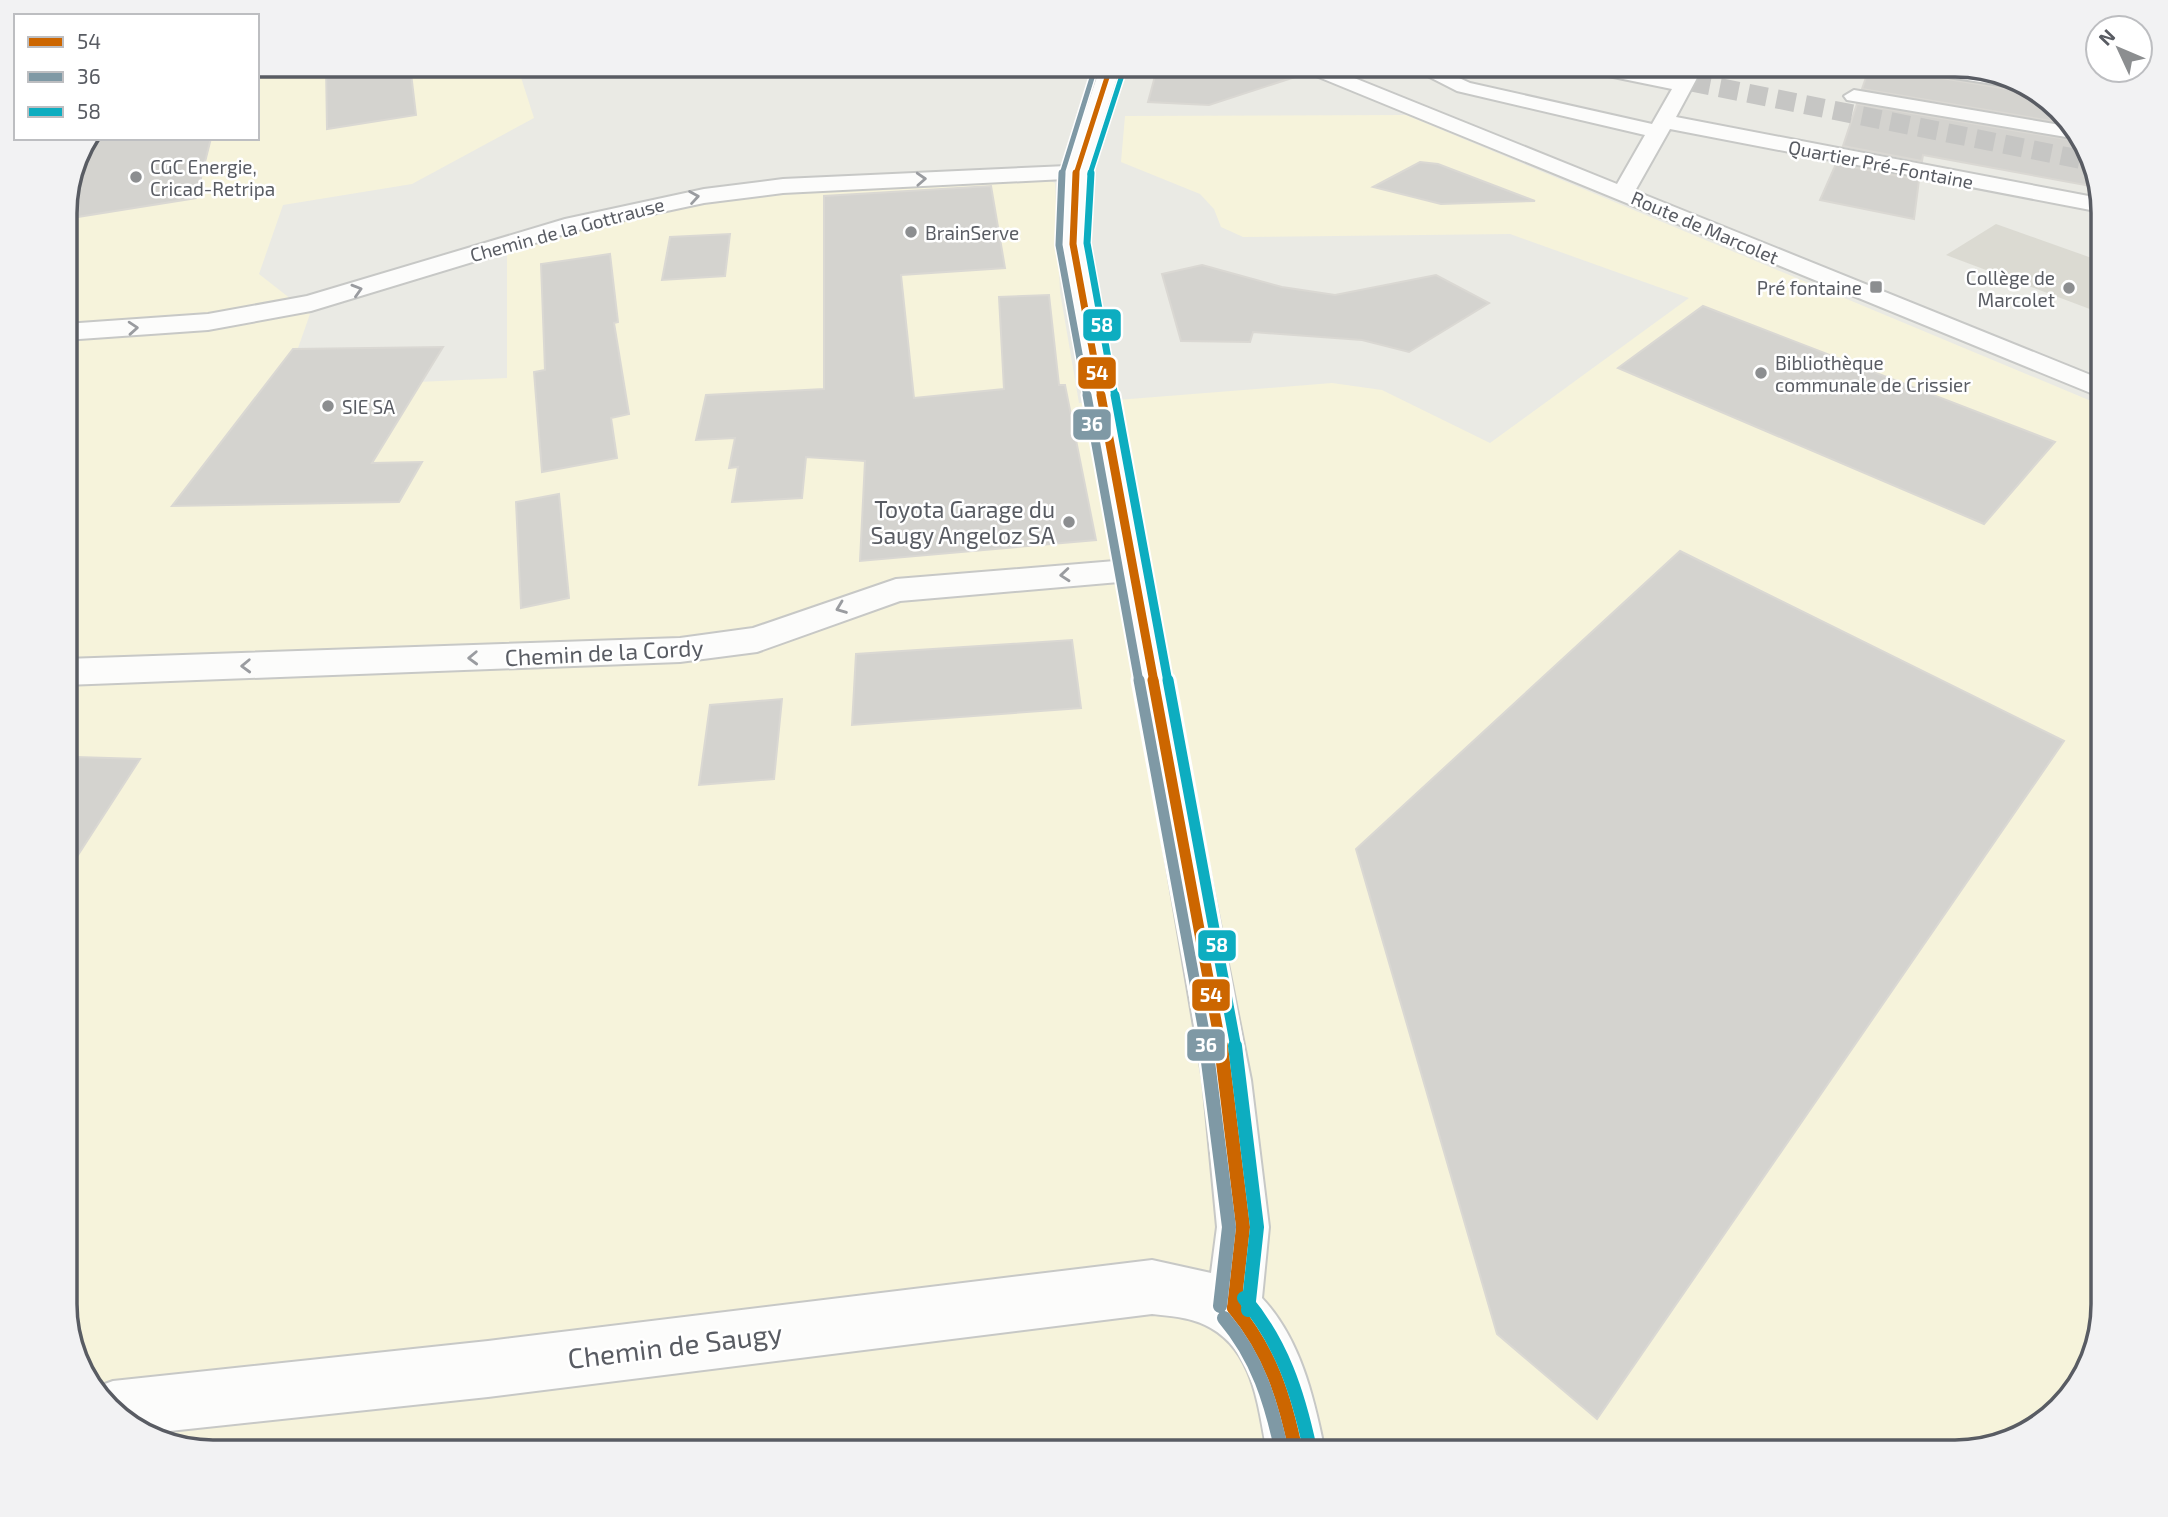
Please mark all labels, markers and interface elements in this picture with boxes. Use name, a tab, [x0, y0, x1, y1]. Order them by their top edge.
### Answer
legend	[14, 14, 259, 140]
north arrow	[2084, 14, 2154, 84]
text: N	[2093, 24, 2119, 50]
text: 54	[77, 28, 101, 53]
text: 36	[77, 63, 101, 88]
text: 58	[77, 98, 101, 123]
street label: Quartier Pré-Fontaine	[1787, 135, 1975, 193]
place label: CGC Energie, Cricad-Retripa	[150, 155, 275, 200]
marker: CGC Energie, Cricad-Retripa	[128, 169, 144, 185]
one-way arrow	[915, 172, 926, 187]
street label: Route de Marcolet	[1628, 186, 1782, 268]
one-way arrow	[688, 190, 700, 205]
street label: Chemin de la Gottrause	[467, 192, 667, 266]
place label: BrainServe	[925, 221, 1019, 244]
marker: BrainServe	[903, 224, 919, 240]
place label: Collège de Marcolet	[1966, 266, 2055, 311]
place label: Pré fontaine	[1757, 276, 1862, 299]
marker: Pré fontaine	[1868, 279, 1884, 295]
marker: Collège de Marcolet	[2061, 280, 2077, 296]
one-way arrow	[351, 284, 363, 299]
line badge: 58	[1082, 308, 1122, 342]
text: 58	[1091, 313, 1113, 336]
one-way arrow	[128, 321, 139, 336]
place label: Bibliothèque communale de Crissier	[1775, 351, 1971, 396]
line badge: 54	[1077, 356, 1117, 390]
text: 54	[1086, 361, 1108, 384]
marker: Bibliothèque communale de Crissier	[1753, 365, 1769, 381]
place label: SIE SA	[342, 395, 395, 418]
marker: SIE SA	[320, 398, 336, 414]
line badge: 36	[1072, 408, 1112, 441]
text: 36	[1081, 412, 1103, 435]
place label: Toyota Garage du Saugy Angeloz SA	[871, 495, 1056, 549]
marker: Toyota Garage du Saugy Angeloz SA	[1061, 514, 1077, 530]
one-way arrow	[1059, 567, 1070, 582]
one-way arrow	[836, 600, 848, 614]
street label: Chemin de la Cordy	[504, 633, 704, 671]
one-way arrow	[468, 650, 479, 665]
one-way arrow	[240, 658, 251, 673]
line badge: 58	[1197, 929, 1237, 962]
text: 58	[1206, 933, 1228, 956]
line badge: 54	[1191, 978, 1231, 1012]
text: 54	[1200, 983, 1222, 1006]
line badge: 36	[1186, 1028, 1226, 1062]
text: 36	[1195, 1033, 1217, 1056]
street label: Chemin de Saugy	[566, 1315, 784, 1375]

